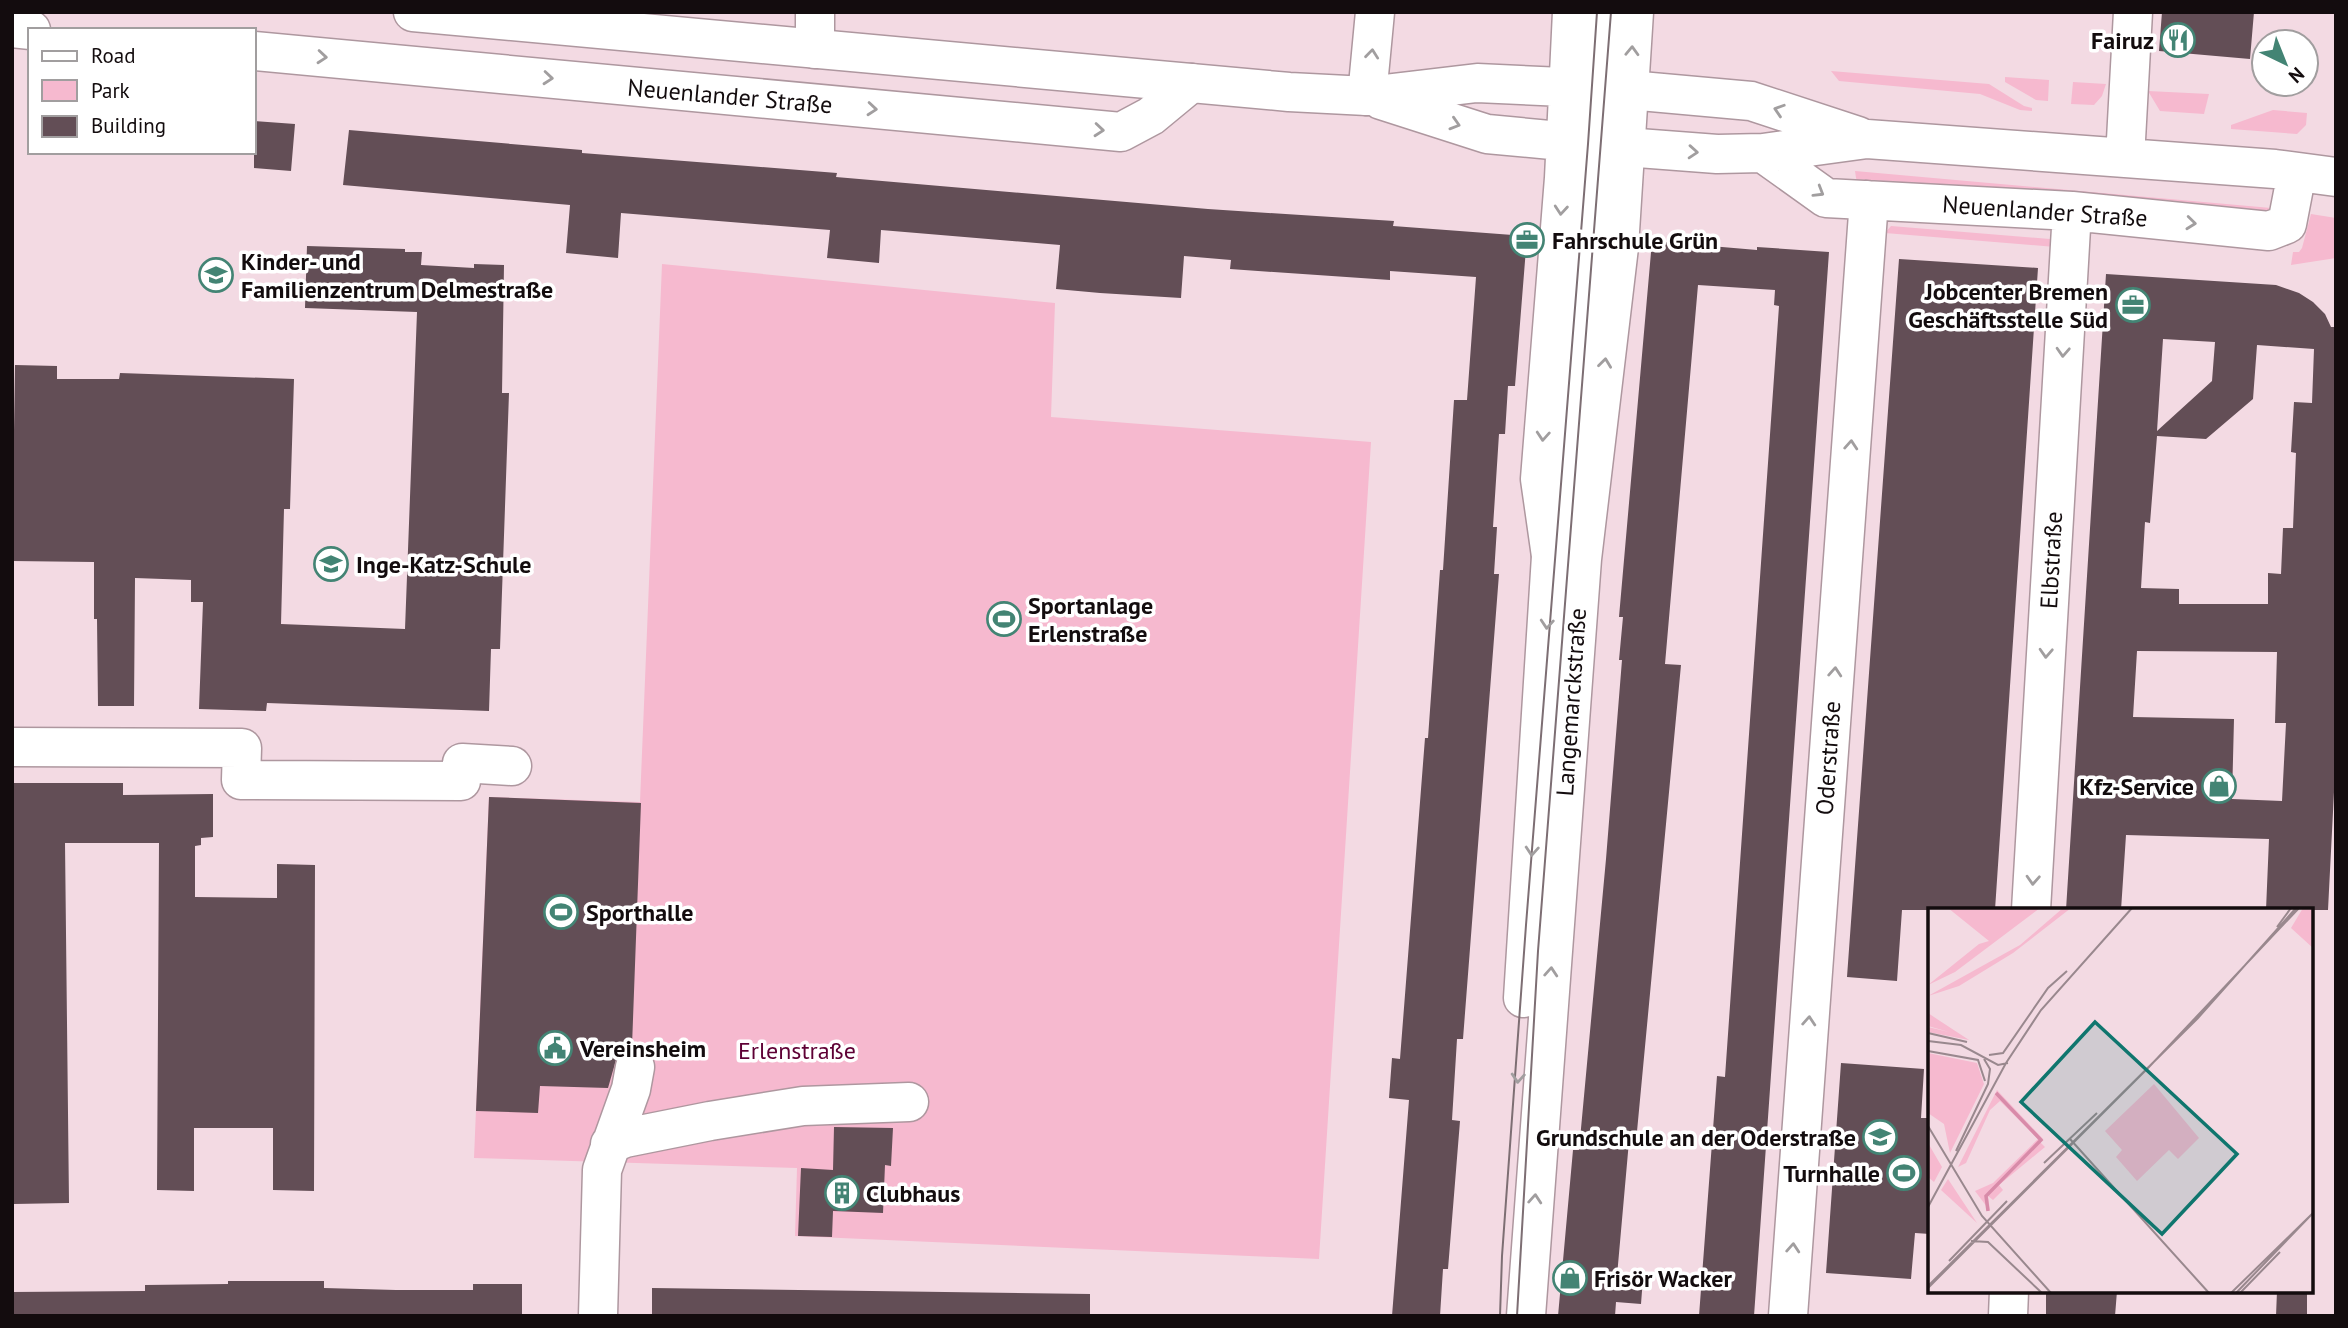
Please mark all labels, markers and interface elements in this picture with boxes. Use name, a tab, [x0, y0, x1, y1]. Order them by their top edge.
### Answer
restaurant icon: Fairuz	[2159, 21, 2197, 59]
place label: Fairuz	[2091, 25, 2154, 56]
legend	[28, 28, 256, 154]
north arrow	[2250, 28, 2320, 98]
text: Road	[91, 42, 135, 69]
one-way arrow	[1625, 45, 1640, 56]
one-way arrow	[1364, 48, 1379, 59]
one-way arrow	[317, 49, 328, 64]
text: N	[2284, 62, 2309, 88]
one-way arrow	[542, 71, 554, 86]
street label: Neuenlander Straße	[626, 72, 834, 120]
text: Park	[91, 77, 130, 104]
one-way arrow	[867, 101, 878, 116]
one-way arrow	[1773, 104, 1785, 118]
text: Building	[91, 112, 166, 139]
one-way arrow	[1449, 116, 1461, 130]
one-way arrow	[1094, 122, 1105, 137]
one-way arrow	[1688, 144, 1699, 159]
one-way arrow	[1812, 184, 1825, 197]
street label: Neuenlander Straße	[1941, 188, 2149, 234]
one-way arrow	[1554, 204, 1569, 215]
one-way arrow	[2186, 215, 2197, 230]
office icon: Fahrschule Grün	[1508, 221, 1546, 259]
place label: Fahrschule Grün	[1552, 225, 1718, 256]
place label: Kinder- und Familienzentrum Delmestraße	[241, 246, 553, 305]
school or university icon: Kinder- und Familienzentrum Delmestraße	[197, 256, 235, 294]
place label: Jobcenter Bremen Geschäftsstelle Süd	[1908, 276, 2108, 335]
office icon: Jobcenter Bremen Geschäftsstelle Süd	[2114, 286, 2152, 324]
one-way arrow	[2055, 347, 2070, 358]
one-way arrow	[1597, 357, 1612, 369]
one-way arrow	[1536, 431, 1551, 442]
one-way arrow	[1843, 439, 1858, 450]
street label: Elbstraße	[2033, 510, 2069, 610]
school or university icon: Inge-Katz-Schule	[312, 545, 350, 583]
place label: Inge-Katz-Schule	[356, 549, 531, 580]
place label: Sportanlage Erlenstraße	[1028, 590, 1153, 649]
sports icon: Sportanlage Erlenstraße	[985, 600, 1023, 638]
street label: Langemarckstraße	[1549, 607, 1593, 797]
one-way arrow	[1539, 619, 1554, 630]
one-way arrow	[2038, 647, 2053, 658]
one-way arrow	[1827, 666, 1842, 677]
street label: Oderstraße	[1809, 700, 1847, 816]
shop icon: Kfz-Service	[2200, 767, 2238, 805]
place label: Kfz-Service	[2079, 771, 2194, 802]
one-way arrow	[1525, 846, 1540, 857]
one-way arrow	[2025, 874, 2040, 885]
sports icon: Sporthalle	[542, 893, 580, 931]
place label: Sporthalle	[586, 897, 693, 928]
inset map	[1928, 908, 2313, 1293]
one-way arrow	[1543, 966, 1558, 977]
one-way arrow	[1802, 1015, 1817, 1026]
public building icon: Vereinsheim	[536, 1029, 574, 1067]
place label: Vereinsheim	[579, 1033, 706, 1064]
park label: Erlenstraße	[738, 1035, 856, 1066]
one-way arrow	[1511, 1073, 1526, 1084]
school or university icon: Grundschule an der Oderstraße	[1861, 1118, 1899, 1156]
place label: Grundschule an der Oderstraße	[1536, 1122, 1856, 1153]
sports icon: Turnhalle	[1885, 1154, 1923, 1192]
place label: Turnhalle	[1783, 1158, 1880, 1189]
building icon: Clubhaus	[823, 1174, 861, 1212]
place label: Clubhaus	[866, 1178, 960, 1209]
one-way arrow	[1527, 1193, 1542, 1204]
one-way arrow	[1785, 1242, 1800, 1253]
shop icon: Frisör Wacker	[1551, 1259, 1589, 1297]
place label: Frisör Wacker	[1594, 1263, 1733, 1294]

